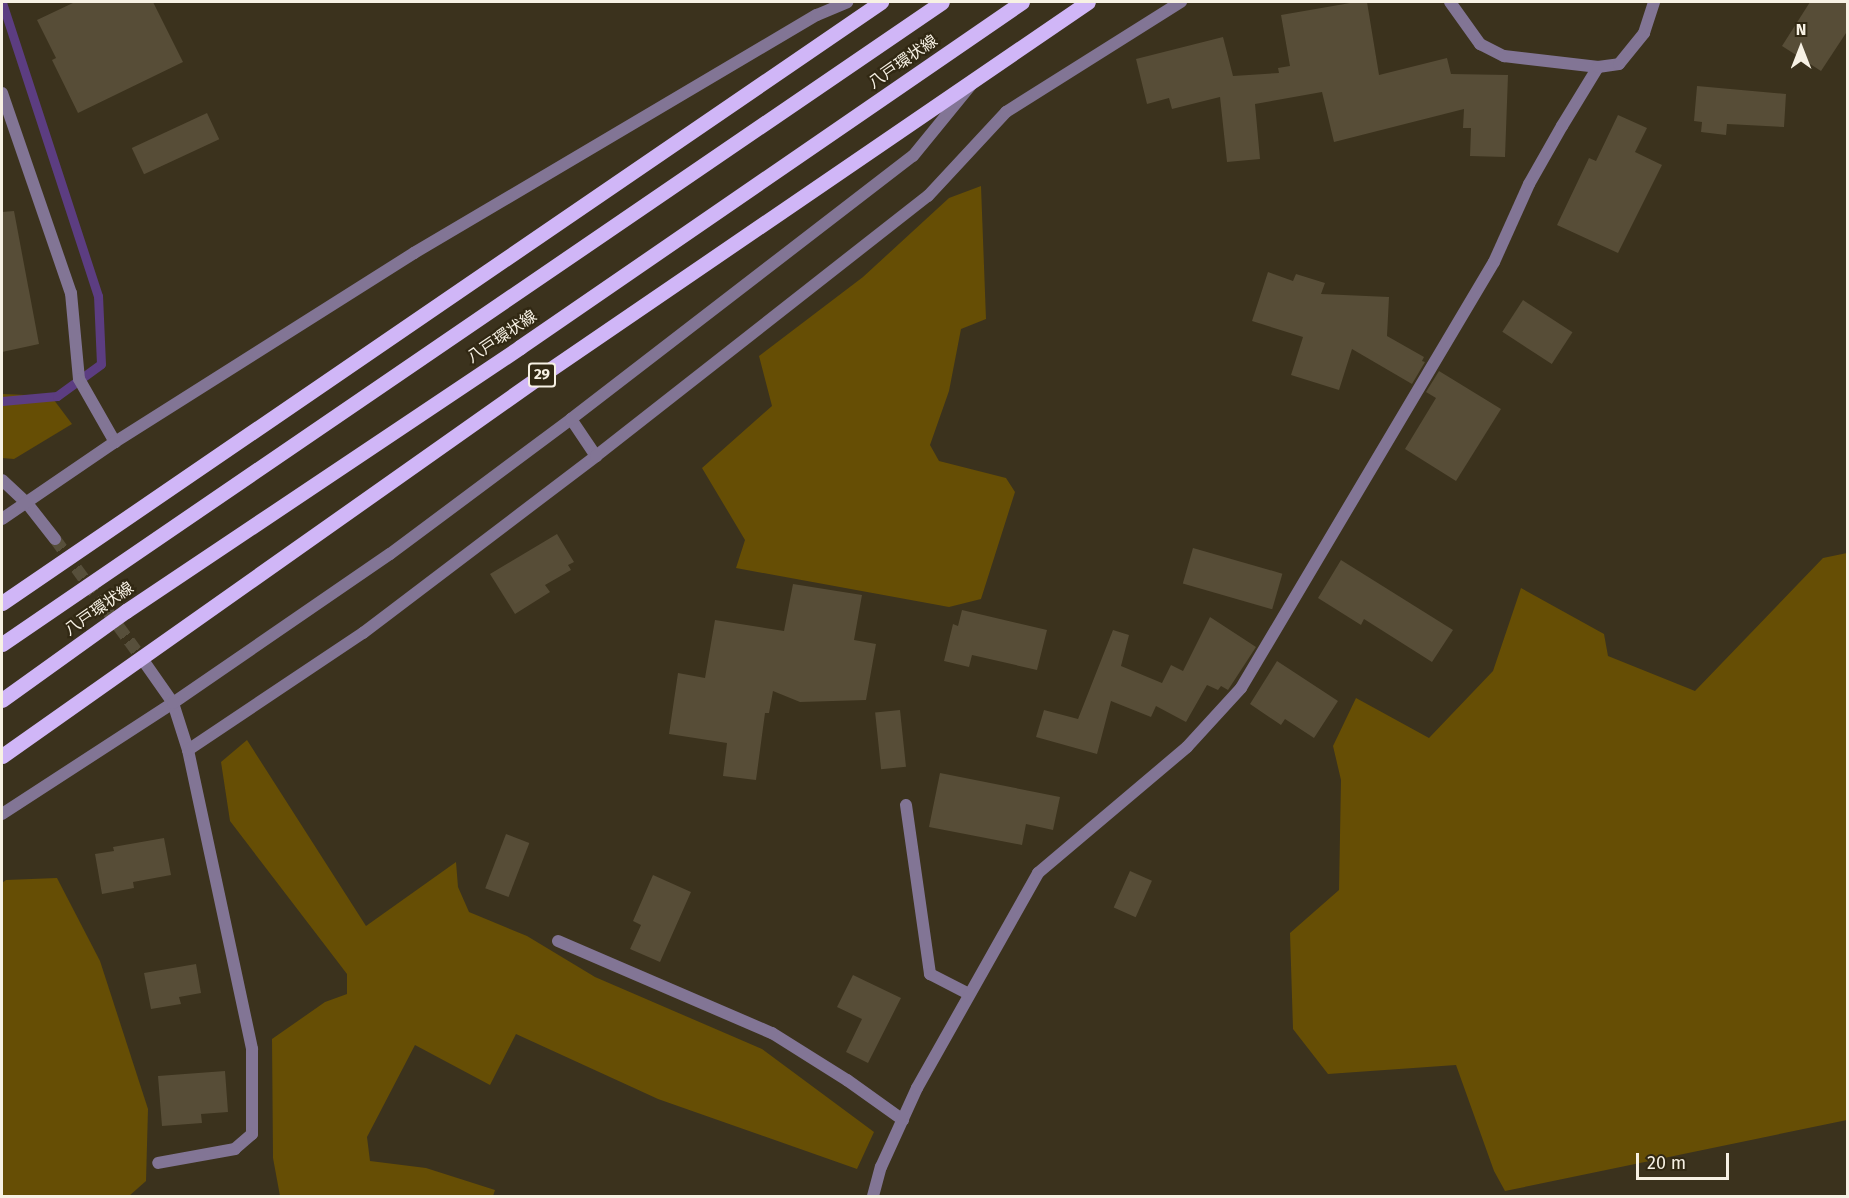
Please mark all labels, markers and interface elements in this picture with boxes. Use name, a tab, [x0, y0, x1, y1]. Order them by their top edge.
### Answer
north arrow	[1771, 18, 1831, 78]
text: N	[1796, 20, 1806, 39]
street label: 八戸環状線	[865, 31, 941, 93]
street label: 八戸環状線	[463, 307, 541, 367]
road number: 29	[527, 363, 557, 387]
street label: 八戸環状線	[61, 578, 137, 640]
scale bar	[1639, 1141, 1732, 1179]
text: 20 m	[1647, 1152, 1686, 1174]

